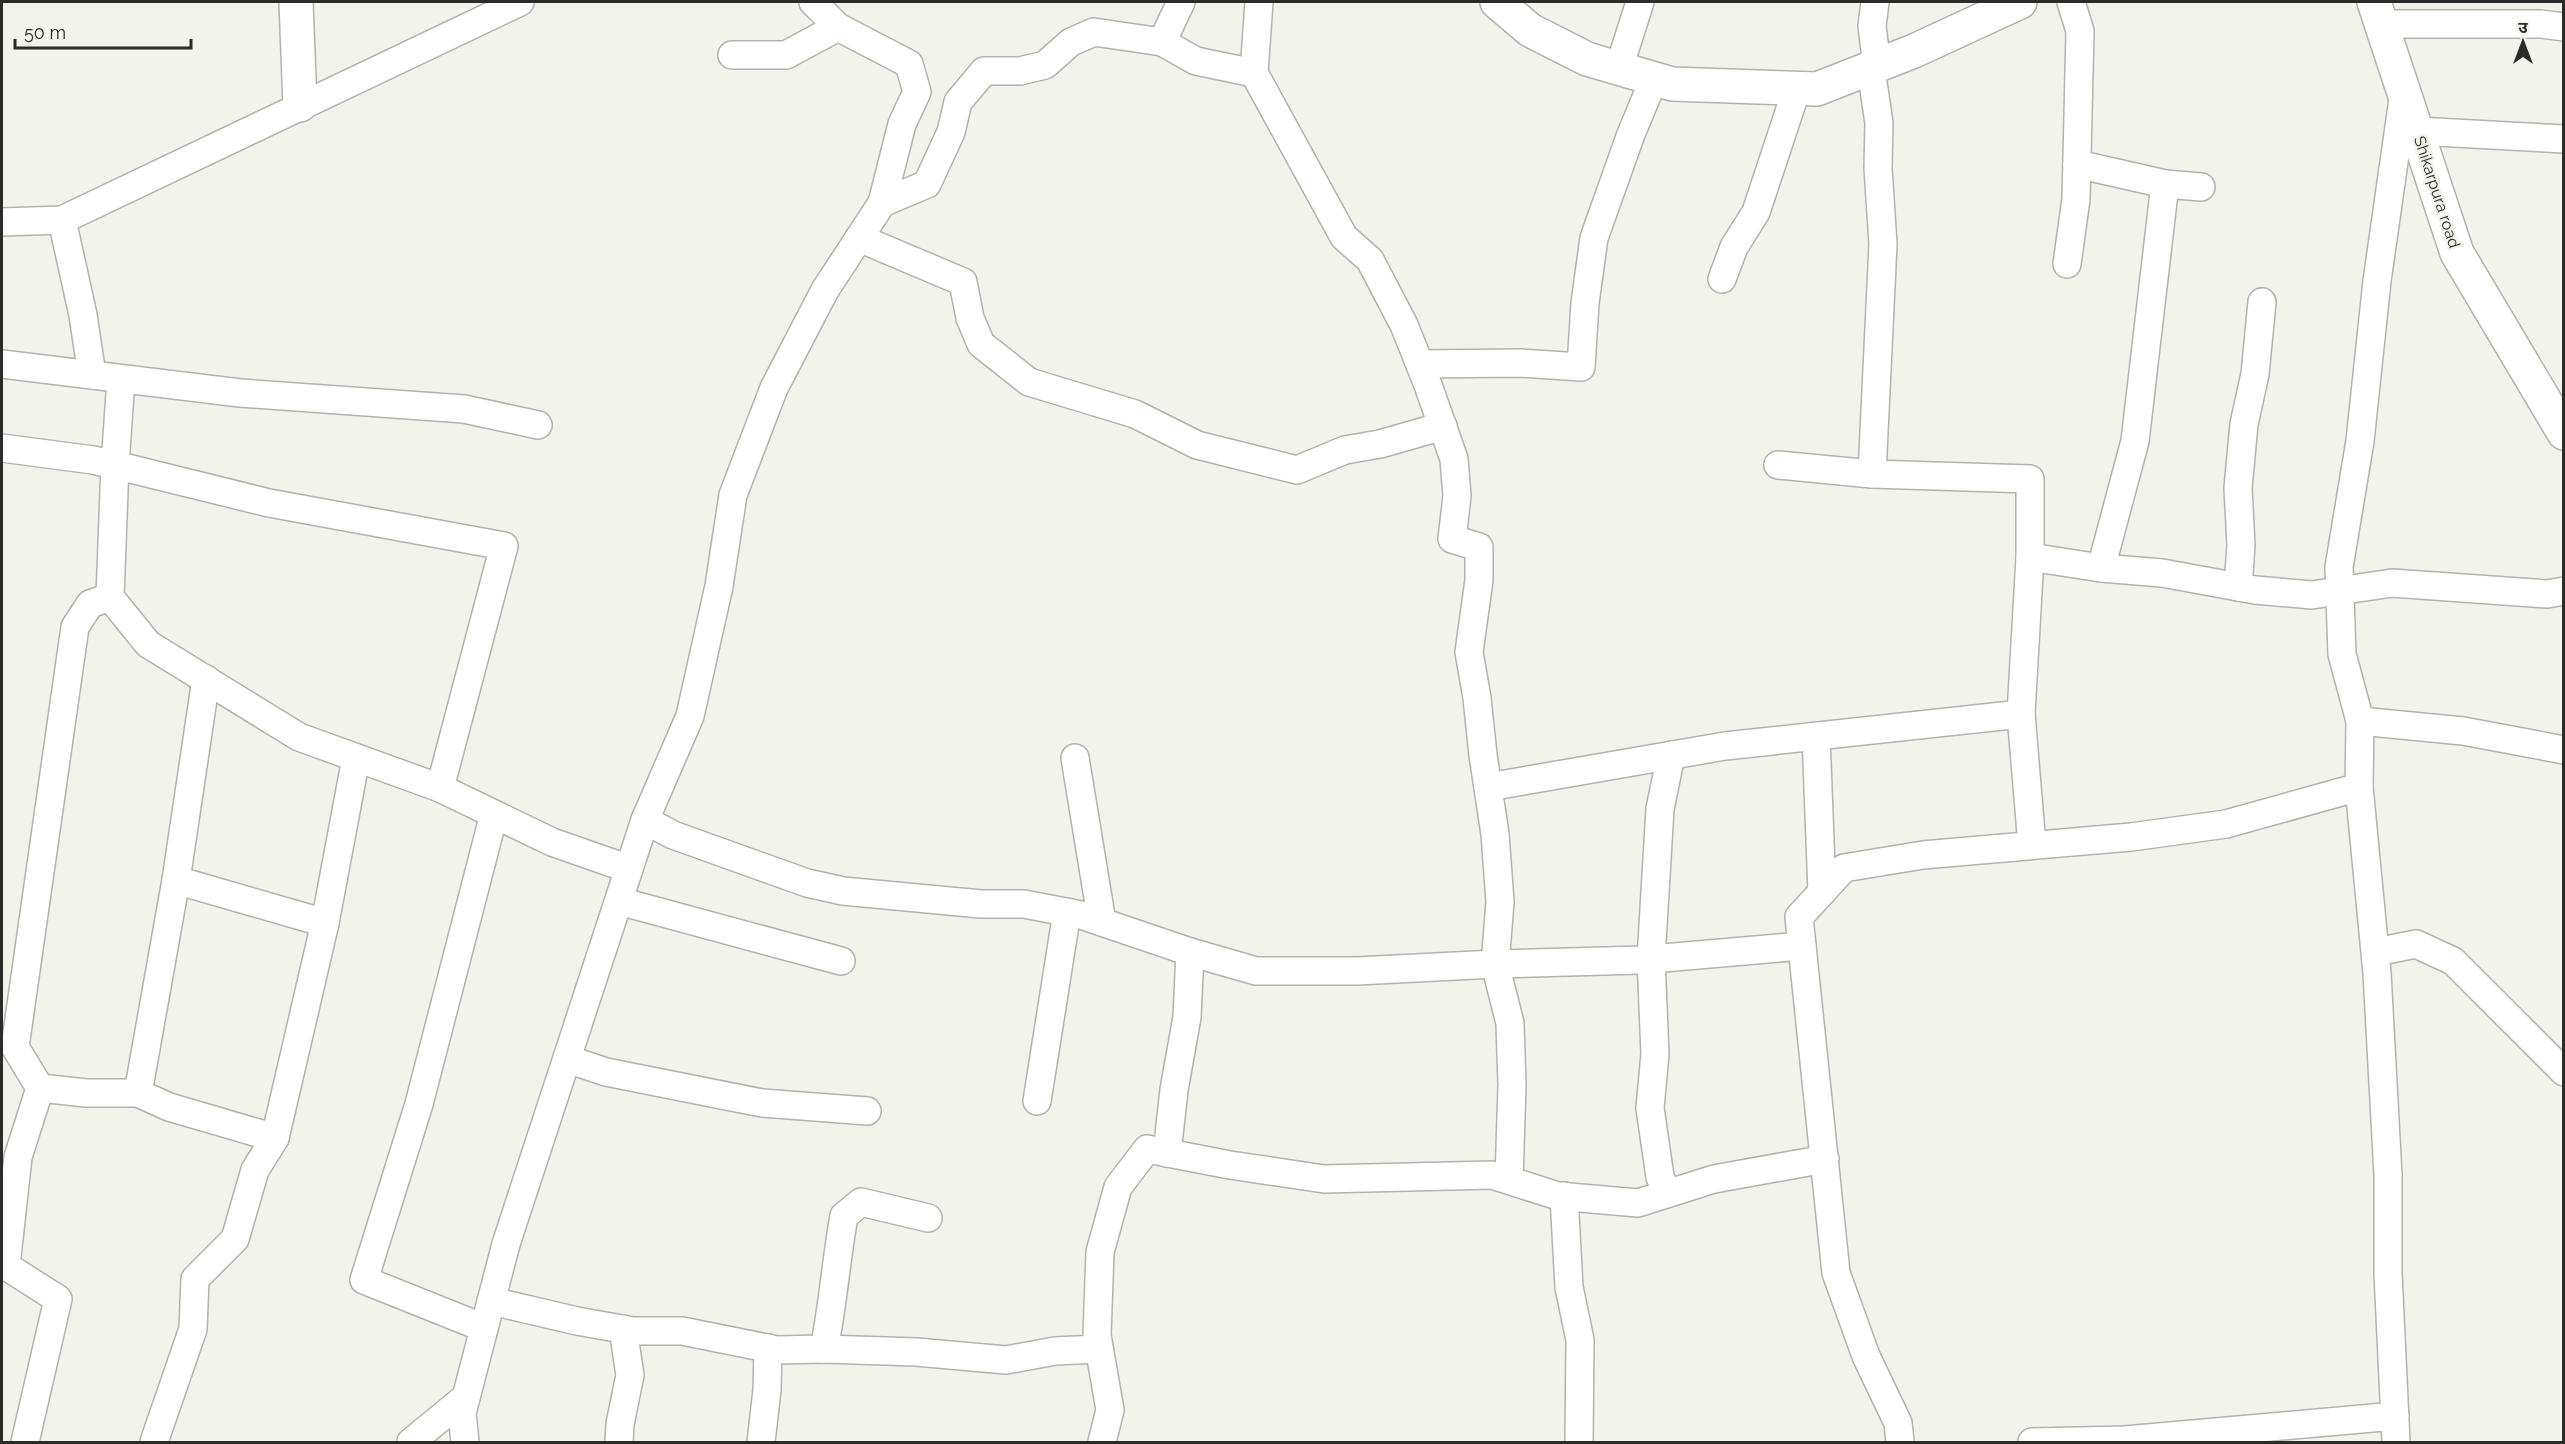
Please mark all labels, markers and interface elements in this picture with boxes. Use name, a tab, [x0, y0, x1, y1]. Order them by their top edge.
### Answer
scale bar	[15, 12, 190, 50]
north arrow	[2493, 12, 2553, 72]
text: उ	[2518, 18, 2528, 37]
text: 50 m	[24, 22, 66, 43]
street label: Shikarpura road	[2410, 134, 2464, 250]

